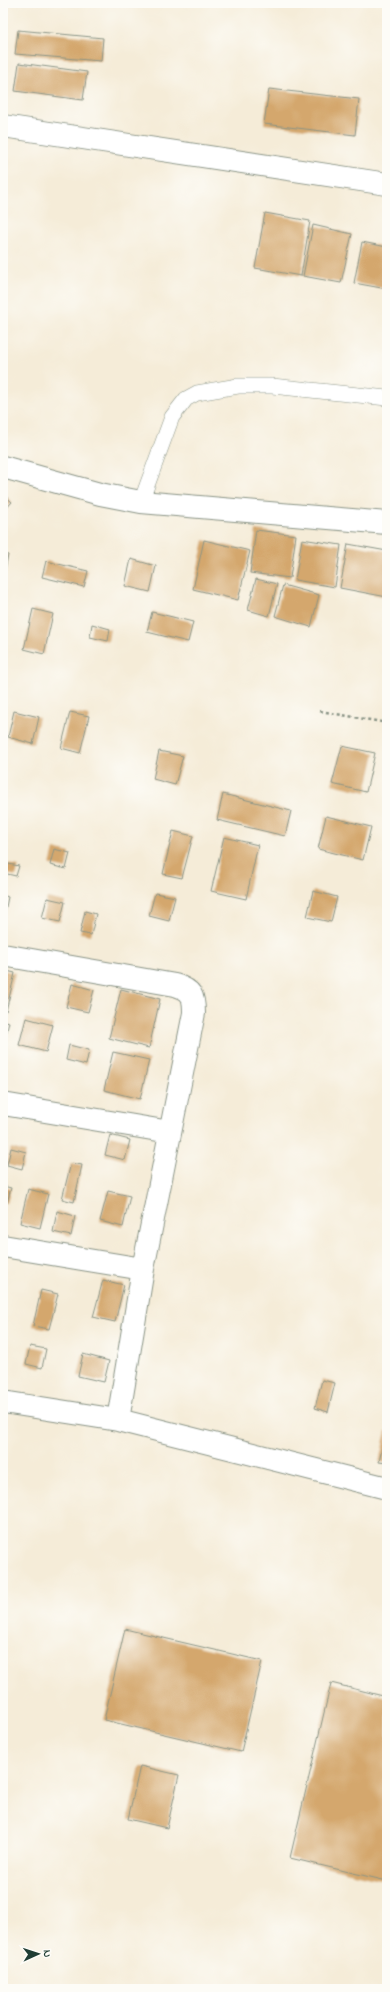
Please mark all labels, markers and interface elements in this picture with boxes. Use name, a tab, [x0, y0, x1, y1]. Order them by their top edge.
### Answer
north arrow	[18, 1934, 58, 1974]
text: N	[39, 1949, 55, 1958]

